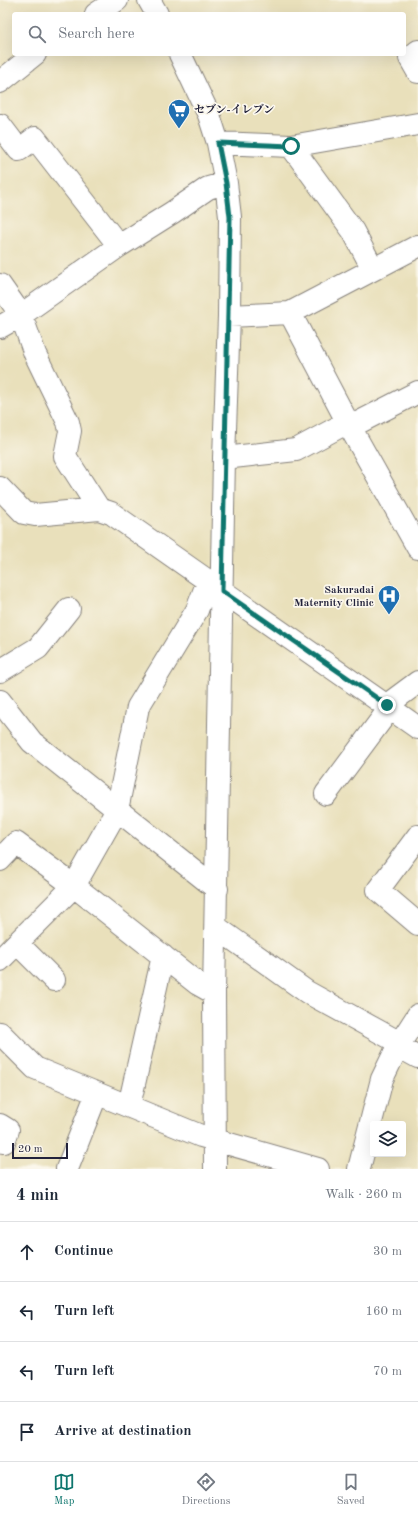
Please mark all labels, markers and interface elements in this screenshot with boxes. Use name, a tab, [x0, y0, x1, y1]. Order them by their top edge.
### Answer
search box	[12, 12, 406, 56]
icon: search	[26, 23, 48, 45]
text: Search here	[58, 27, 135, 42]
supermarket icon: セブン-イレブン	[166, 97, 192, 130]
place label: セブン-イレブン	[194, 103, 274, 116]
route start	[282, 137, 300, 155]
hospital icon: Sakuradai Maternity Clinic	[376, 583, 402, 616]
place label: Sakuradai Maternity Clinic	[294, 585, 374, 609]
route end	[378, 696, 396, 714]
map controls	[370, 1121, 406, 1157]
button: layers	[370, 1121, 406, 1157]
scale bar	[12, 1141, 68, 1160]
text: 20 m	[18, 1144, 43, 1155]
text: 4 min	[16, 1187, 59, 1204]
text: Walk · 260 m	[325, 1188, 402, 1201]
icon: ahead	[16, 1241, 38, 1263]
text: Continue	[54, 1244, 113, 1259]
text: 30 m	[373, 1245, 402, 1258]
icon: left	[16, 1301, 38, 1323]
text: Turn left	[54, 1304, 114, 1319]
text: 160 m	[365, 1305, 402, 1318]
icon: left	[16, 1361, 38, 1383]
text: Turn left	[54, 1364, 114, 1379]
text: 70 m	[373, 1365, 402, 1378]
icon: arrive	[16, 1421, 38, 1443]
text: Arrive at destination	[54, 1424, 192, 1439]
tab: Map	[53, 1471, 75, 1509]
tab: Directions	[182, 1471, 230, 1509]
tab: Saved	[337, 1471, 365, 1509]

